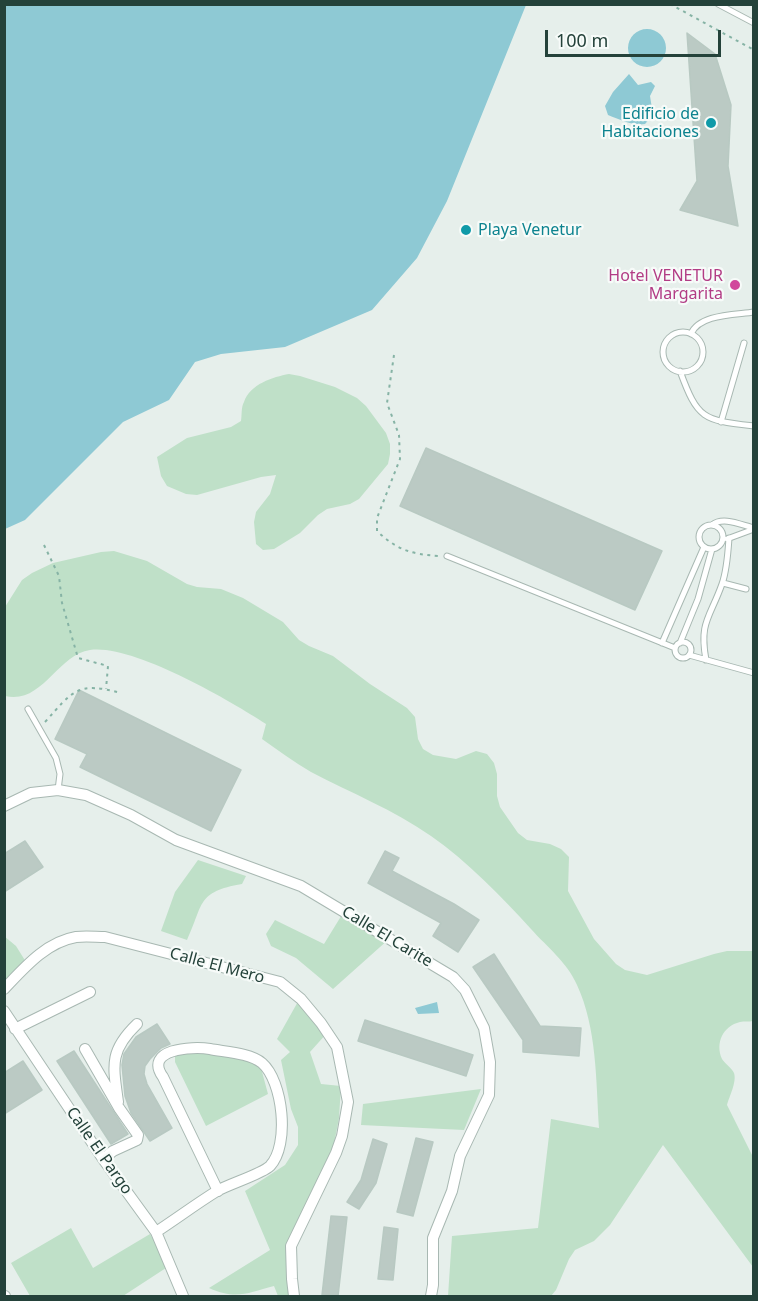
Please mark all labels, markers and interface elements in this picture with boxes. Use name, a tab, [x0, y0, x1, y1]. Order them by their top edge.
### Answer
scale bar	[548, 18, 724, 56]
text: 100 m	[556, 28, 608, 52]
place label: Edificio de Habitaciones	[601, 104, 699, 142]
marker: Edificio de Habitaciones	[704, 116, 718, 130]
place label: Playa Venetur	[478, 220, 582, 240]
marker: Playa Venetur	[459, 223, 473, 237]
place label: Hotel VENETUR Margarita	[608, 266, 723, 304]
marker: Hotel VENETUR Margarita	[728, 278, 742, 292]
street label: Calle El Carite	[338, 902, 436, 972]
street label: Calle El Mero	[168, 944, 266, 988]
street label: Calle El Pargo	[62, 1104, 136, 1198]

